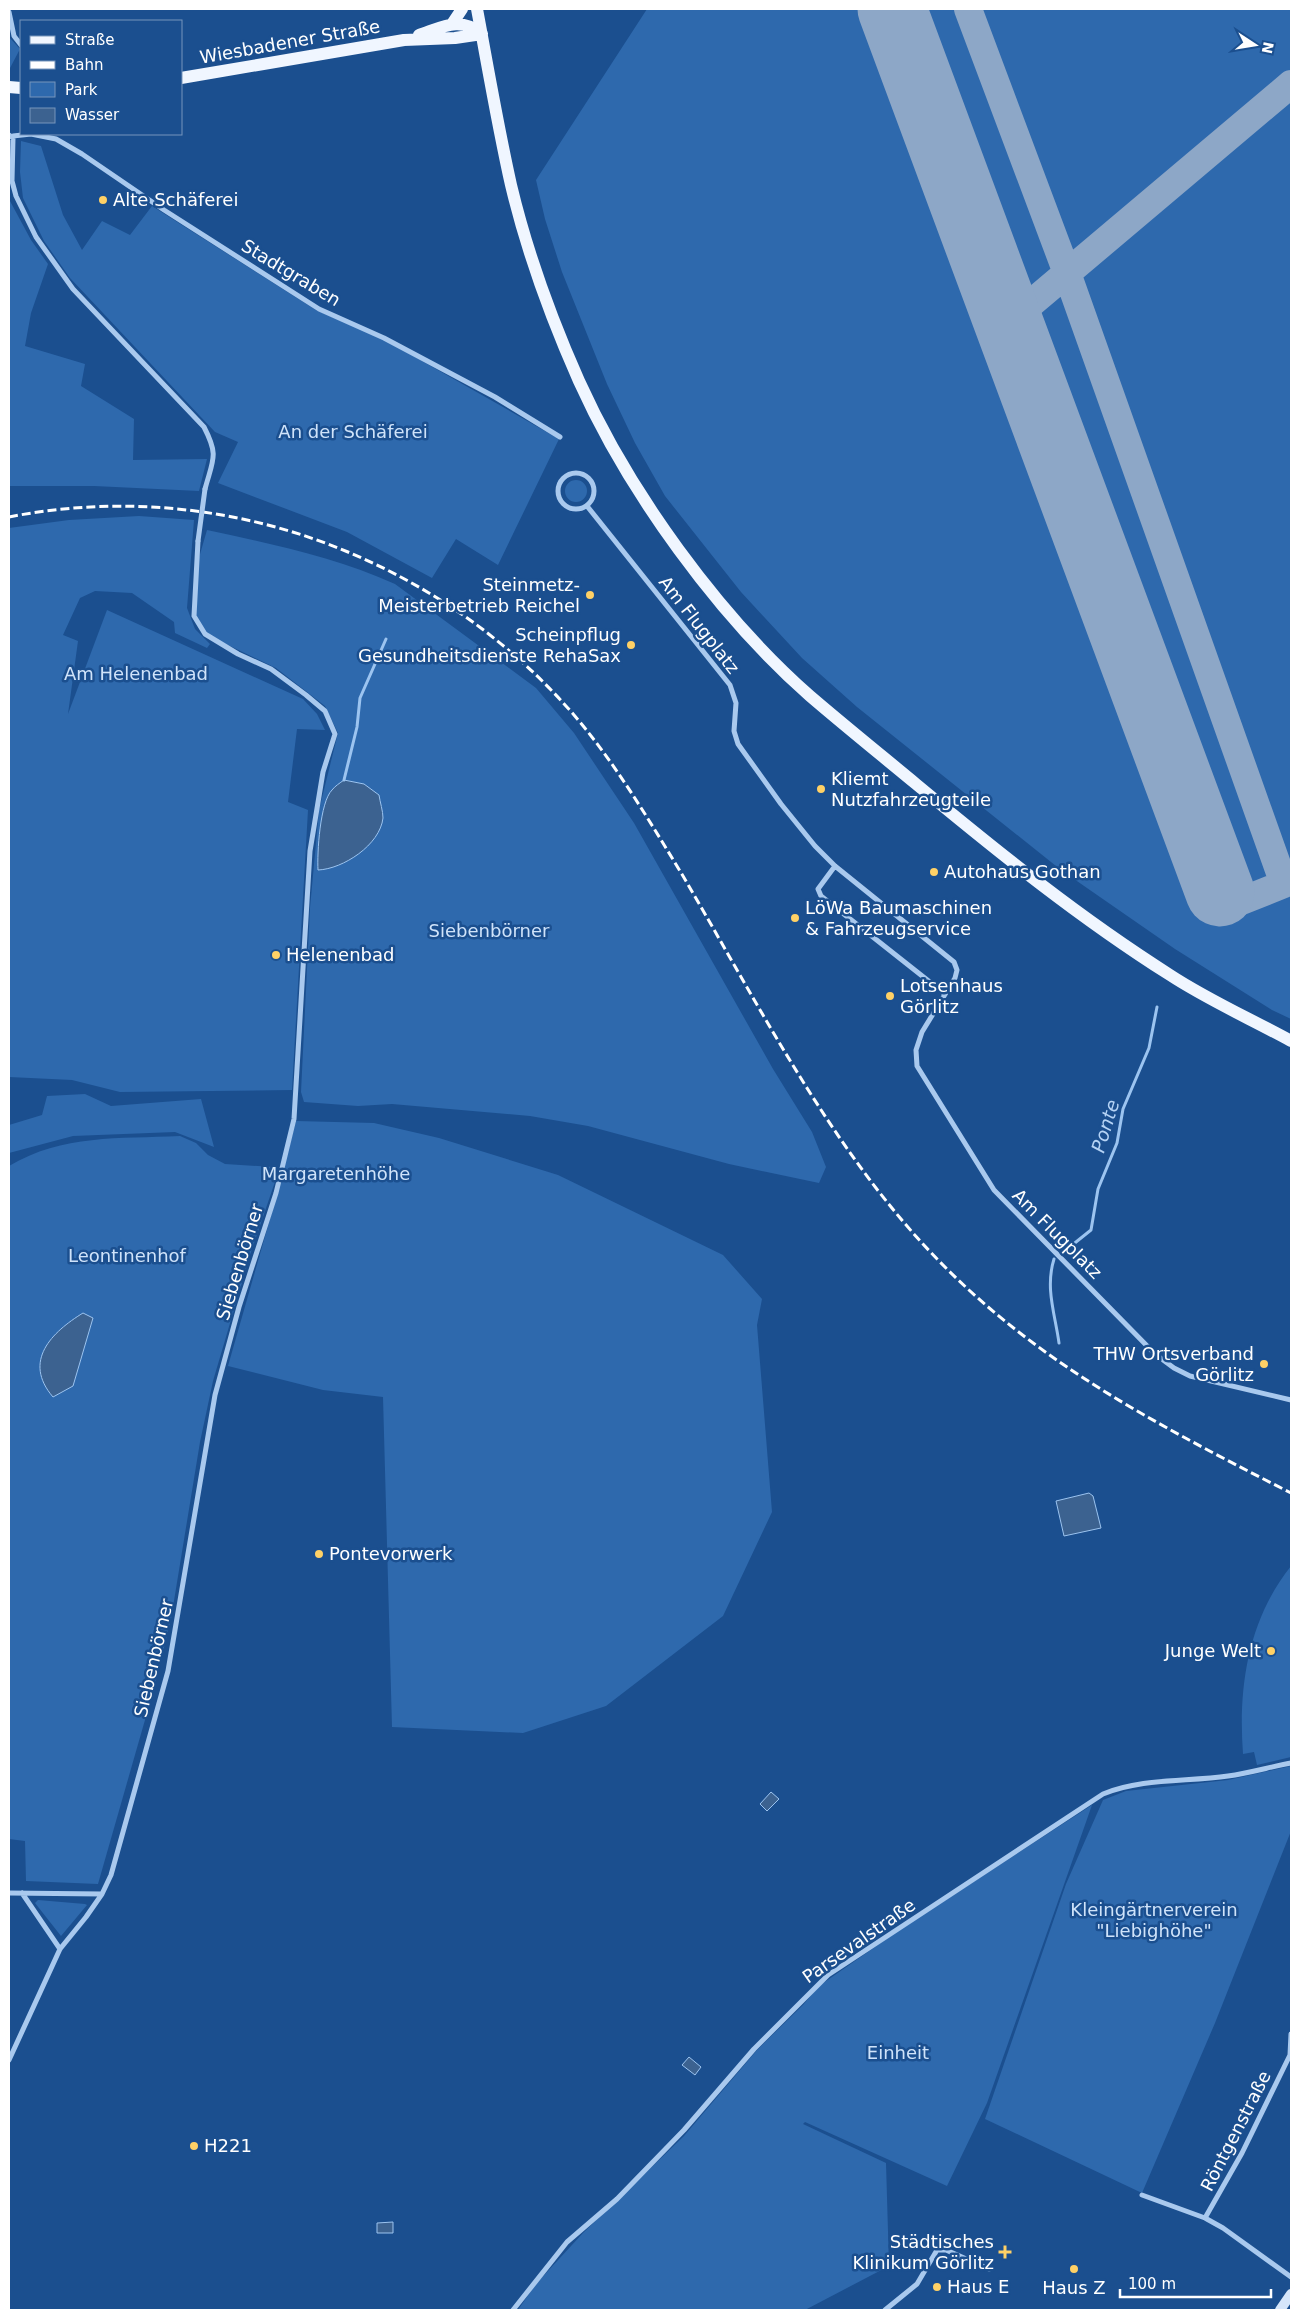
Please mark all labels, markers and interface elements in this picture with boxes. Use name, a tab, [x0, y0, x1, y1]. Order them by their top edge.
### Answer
street label: Wiesbadener Straße	[198, 15, 382, 68]
legend	[20, 20, 182, 135]
north arrow	[1230, 20, 1280, 70]
text: Straße	[65, 31, 114, 49]
text: N	[1259, 40, 1277, 55]
text: Bahn	[65, 56, 104, 74]
text: Park	[65, 81, 98, 99]
text: Wasser	[65, 106, 120, 124]
place label: Alte Schäferei	[113, 189, 238, 210]
marker: Alte Schäferei	[97, 194, 109, 206]
street label: Stadtgraben	[238, 235, 345, 310]
park label: An der Schäferei	[278, 421, 428, 442]
street label: Am Flugplatz	[655, 572, 744, 678]
place label: Steinmetz- Meisterbetrieb Reichel	[378, 574, 580, 616]
marker: Steinmetz- Meisterbetrieb Reichel	[584, 589, 596, 601]
place label: Scheinpflug Gesundheitsdienste RehaSax	[358, 624, 621, 666]
marker: Scheinpflug Gesundheitsdienste RehaSax	[625, 639, 637, 651]
park label: Am Helenenbad	[64, 663, 208, 684]
place label: Kliemt Nutzfahrzeugteile	[831, 768, 991, 810]
marker: Kliemt Nutzfahrzeugteile	[815, 783, 827, 795]
place label: Autohaus Gothan	[944, 861, 1101, 882]
marker: Autohaus Gothan	[928, 866, 940, 878]
place label: LöWa Baumaschinen & Fahrzeugservice	[805, 897, 992, 939]
marker: LöWa Baumaschinen & Fahrzeugservice	[789, 912, 801, 924]
park label: Siebenbörner	[429, 920, 550, 941]
place label: Helenenbad	[286, 944, 394, 965]
marker: Helenenbad	[270, 949, 282, 961]
place label: Lotsenhaus Görlitz	[900, 975, 1003, 1017]
marker: Lotsenhaus Görlitz	[884, 990, 896, 1002]
water label: Ponte	[1087, 1097, 1123, 1155]
park label: Margaretenhöhe	[262, 1163, 410, 1184]
street label: Am Flugplatz	[1008, 1185, 1106, 1283]
street label: Siebenbörner	[212, 1200, 267, 1323]
park label: Leontinenhof	[68, 1245, 187, 1266]
place label: THW Ortsverband Görlitz	[1093, 1343, 1254, 1385]
marker: THW Ortsverband Görlitz	[1258, 1358, 1270, 1370]
place label: Pontevorwerk	[329, 1543, 453, 1564]
marker: Pontevorwerk	[313, 1548, 325, 1560]
street label: Siebenbörner	[130, 1596, 177, 1719]
place label: Junge Welt	[1164, 1640, 1261, 1661]
marker: Junge Welt	[1265, 1645, 1277, 1657]
street label: Parsevalstraße	[798, 1894, 919, 1987]
park label: Kleingärtnerverein "Liebighöhe"	[1070, 1899, 1238, 1941]
park label: Einheit	[867, 2042, 929, 2063]
street label: Röntgenstraße	[1196, 2067, 1275, 2195]
place label: H221	[204, 2135, 252, 2156]
marker: H221	[188, 2140, 200, 2152]
place label: Städtisches Klinikum Görlitz	[852, 2231, 994, 2273]
marker: Städtisches Klinikum Görlitz	[998, 2245, 1012, 2259]
marker: Haus Z	[1068, 2263, 1080, 2275]
scale bar	[1120, 2266, 1271, 2298]
text: 100 m	[1128, 2275, 1176, 2293]
place label: Haus E	[947, 2276, 1009, 2297]
place label: Haus Z	[1042, 2277, 1106, 2298]
marker: Haus E	[931, 2281, 943, 2293]

